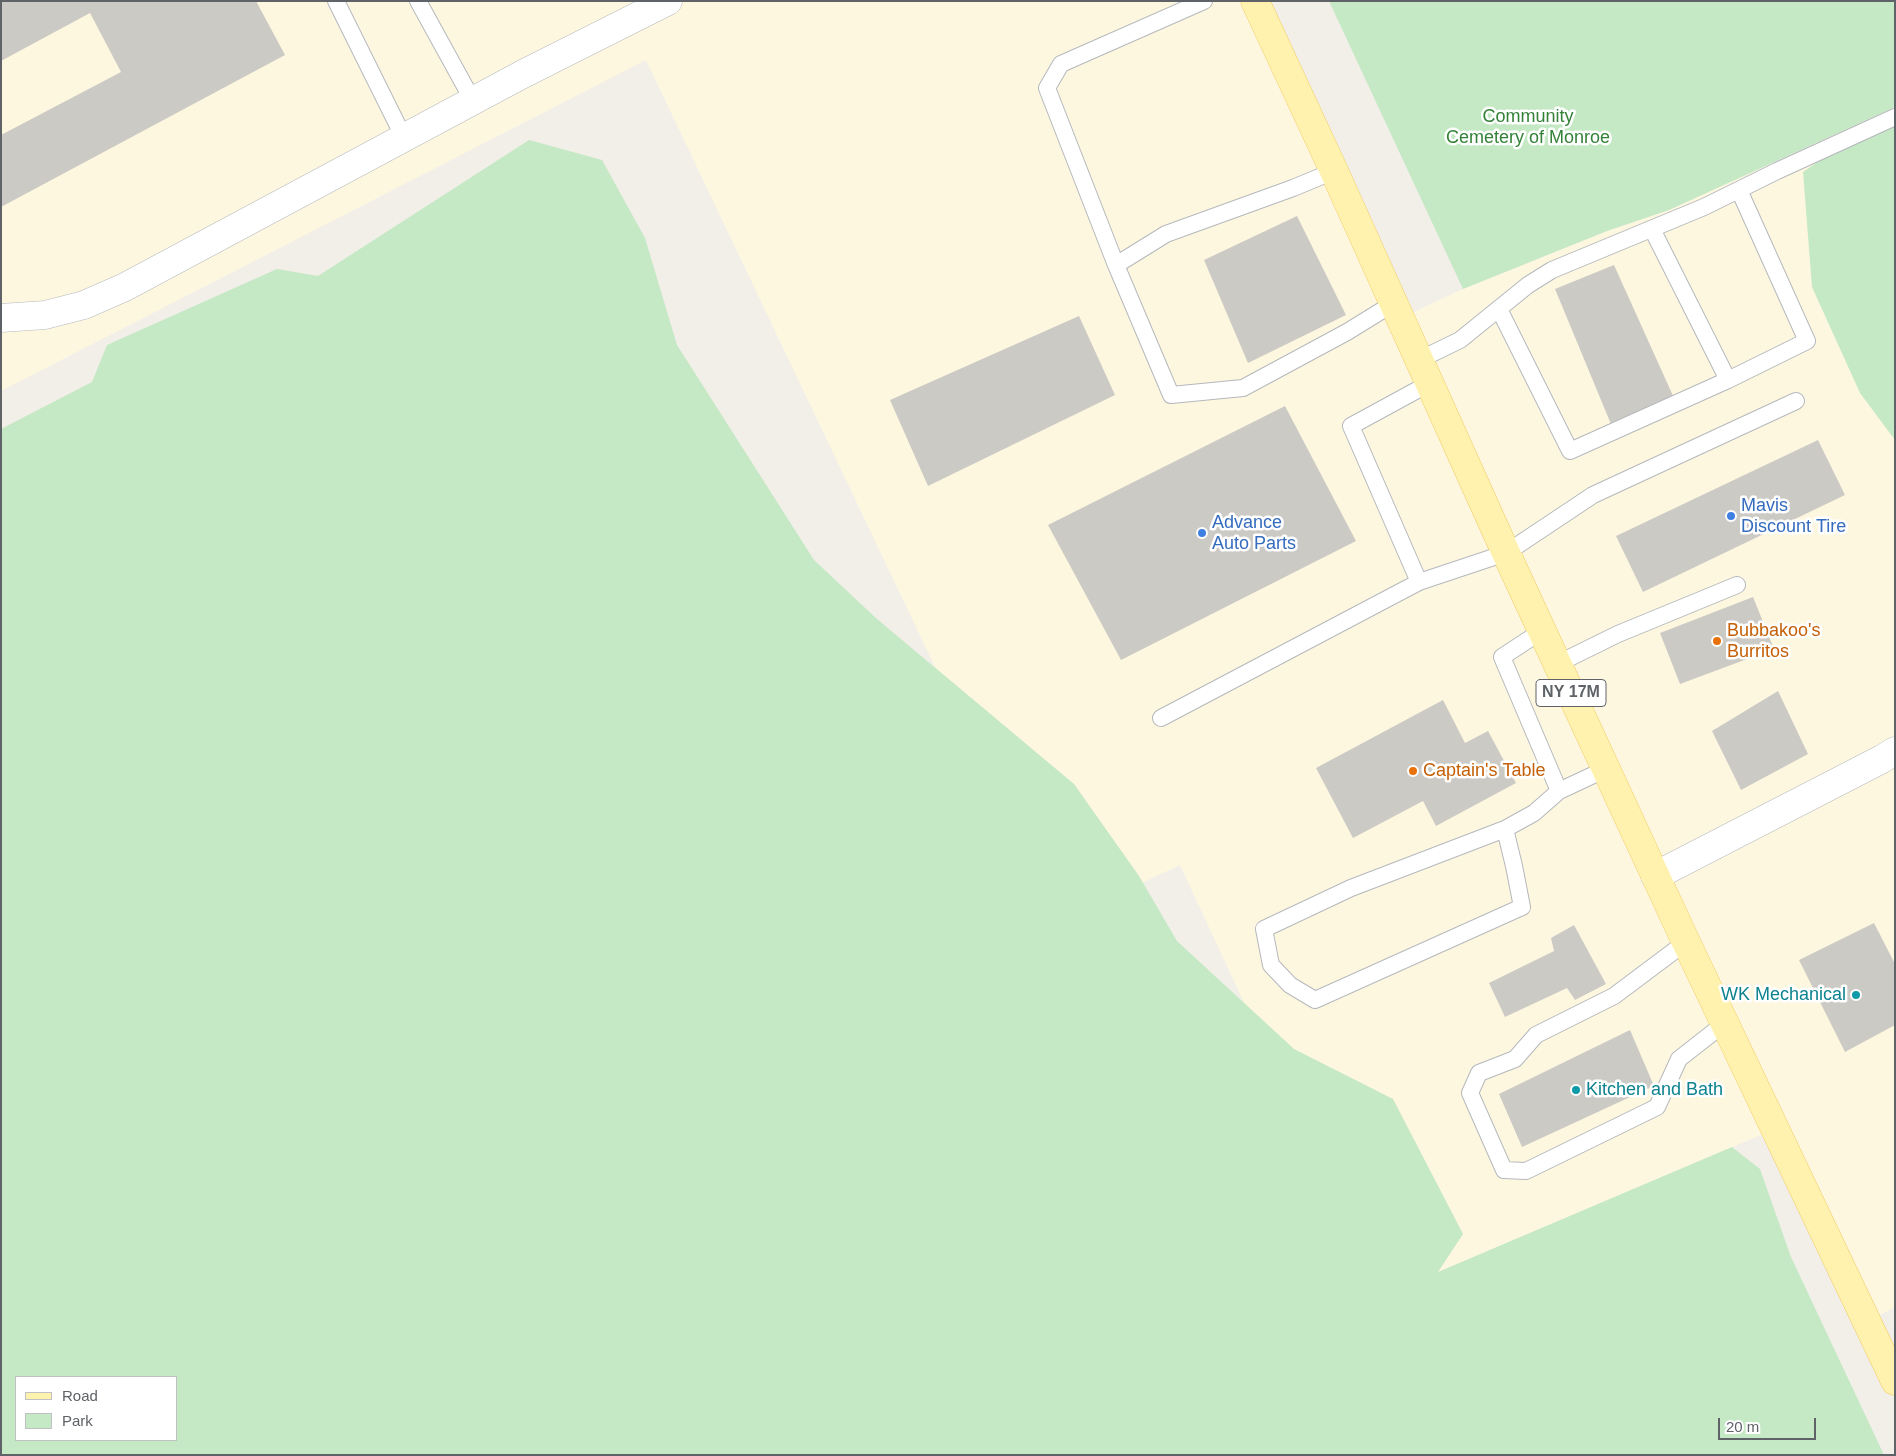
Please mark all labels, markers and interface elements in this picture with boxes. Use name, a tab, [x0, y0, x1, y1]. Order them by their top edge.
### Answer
park label: Community Cemetery of Monroe	[1446, 106, 1610, 148]
place label: Mavis Discount Tire	[1741, 495, 1846, 538]
marker: Mavis Discount Tire	[1725, 510, 1737, 522]
place label: Advance Auto Parts	[1212, 512, 1296, 554]
marker: Advance Auto Parts	[1196, 527, 1208, 539]
place label: Bubbakoo's Burritos	[1727, 620, 1821, 662]
marker: Bubbakoo's Burritos	[1711, 635, 1723, 647]
road number: NY 17M	[1536, 680, 1606, 706]
place label: Captain's Table	[1423, 760, 1546, 782]
marker: Captain's Table	[1407, 765, 1419, 777]
place label: WK Mechanical	[1721, 984, 1846, 1006]
marker: WK Mechanical	[1850, 989, 1862, 1001]
place label: Kitchen and Bath	[1586, 1079, 1723, 1101]
marker: Kitchen and Bath	[1570, 1084, 1582, 1096]
legend	[15, 1376, 178, 1441]
text: Road	[62, 1387, 98, 1404]
scale bar	[1721, 1408, 1818, 1440]
text: Park	[62, 1412, 93, 1429]
text: 20 m	[1726, 1418, 1759, 1435]

